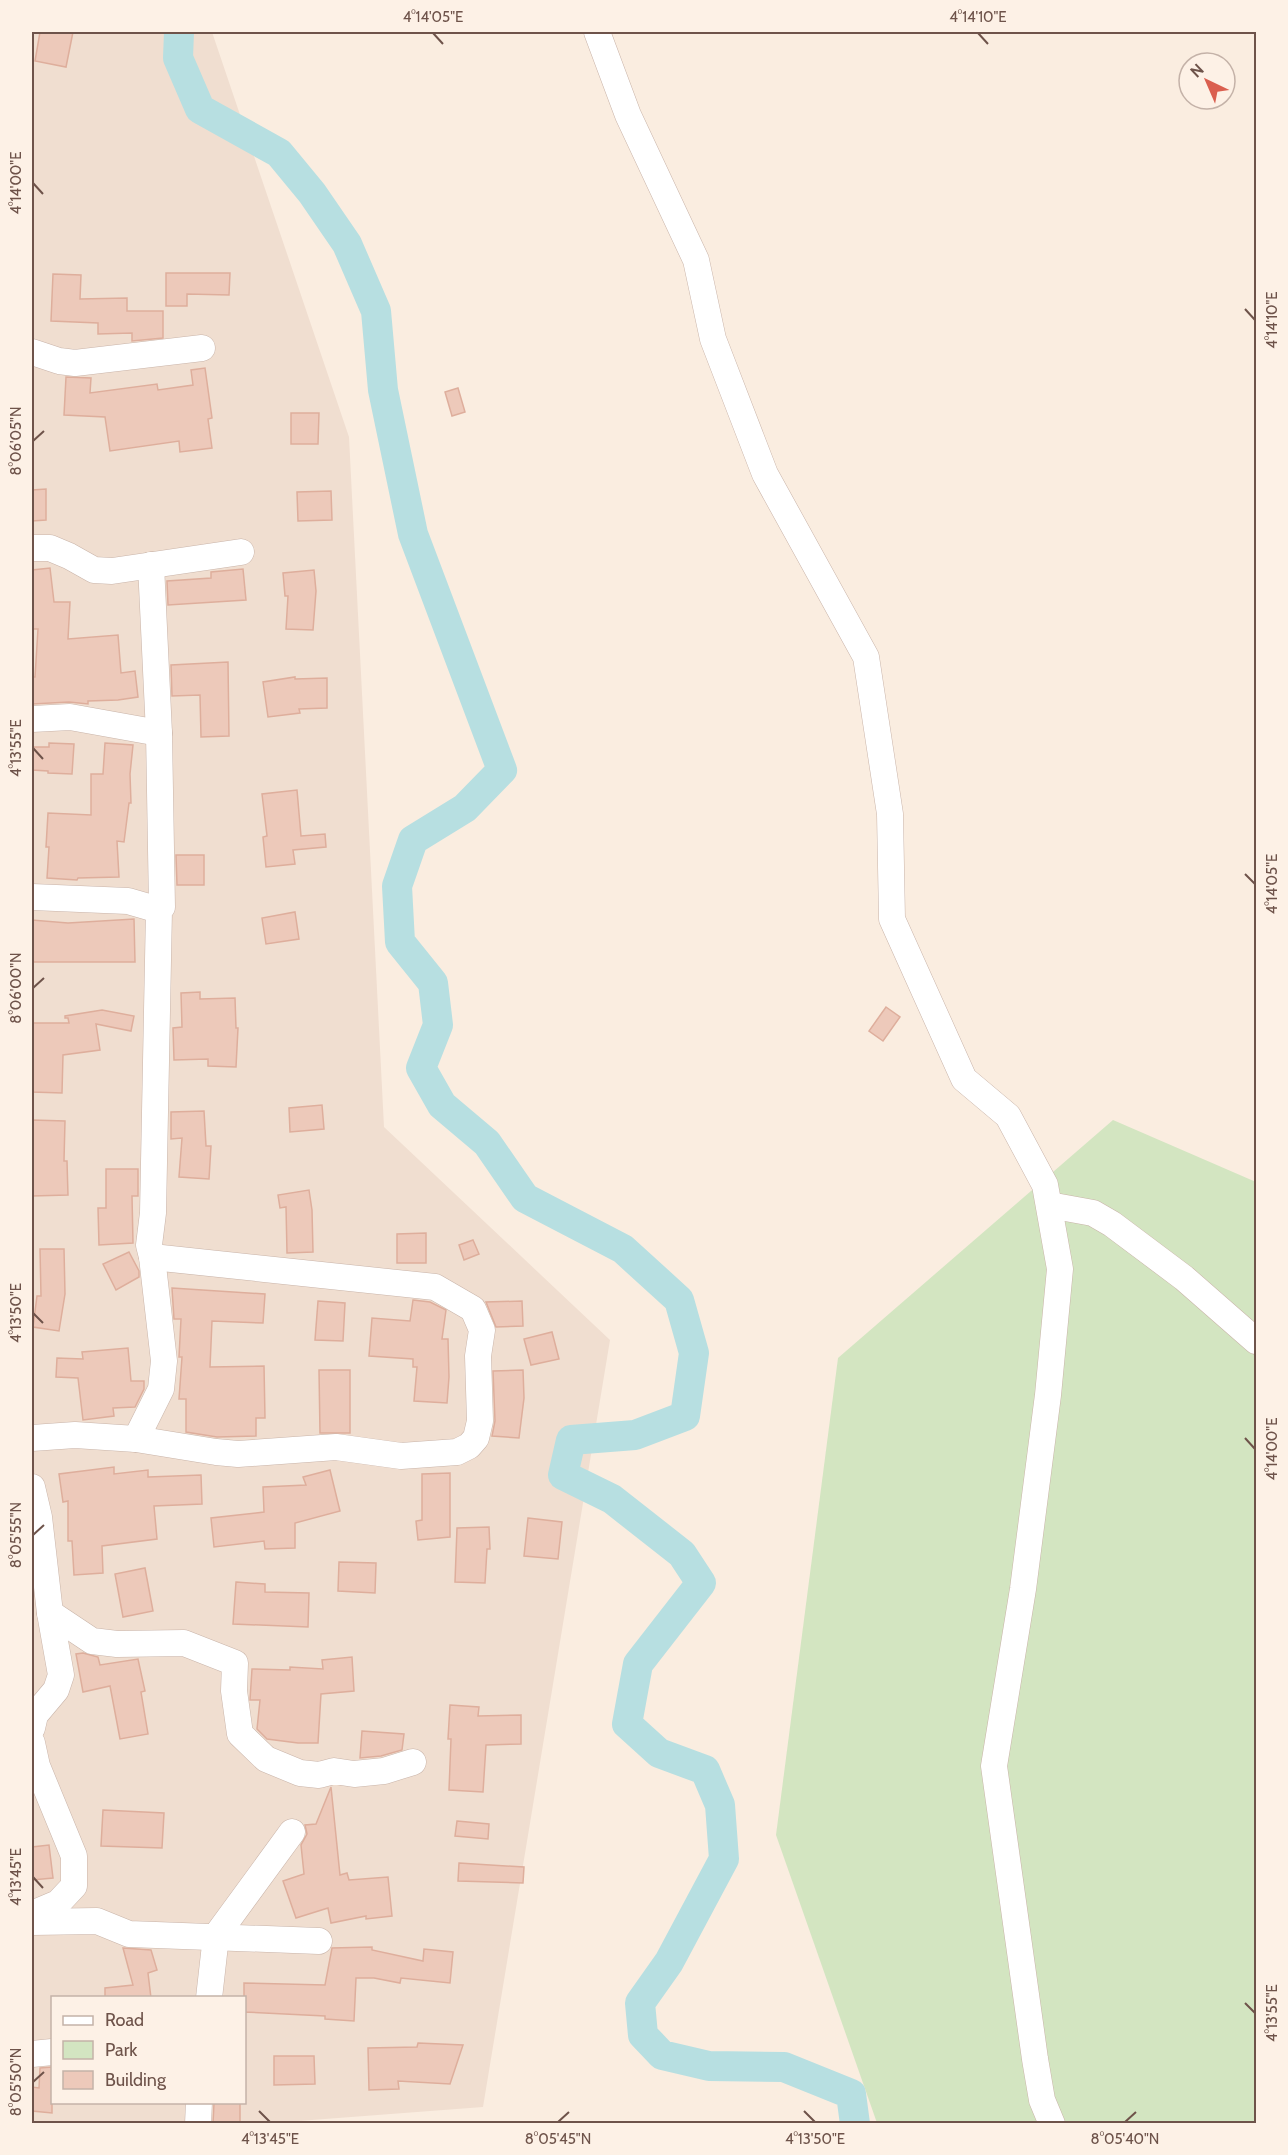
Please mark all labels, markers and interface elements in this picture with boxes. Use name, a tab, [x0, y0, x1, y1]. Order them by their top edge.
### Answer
text: 4°14'05"E	[403, 8, 463, 26]
text: 4°14'10"E	[949, 8, 1007, 26]
north arrow	[1177, 51, 1237, 111]
text: N	[1186, 60, 1208, 81]
text: 4°14'00"E	[7, 152, 25, 214]
text: 4°14'10"E	[1263, 291, 1281, 349]
text: 8°06'05"N	[7, 407, 25, 476]
text: 4°13'55"E	[7, 719, 25, 777]
text: 4°14'05"E	[1263, 854, 1281, 914]
text: 8°06'00"N	[7, 952, 25, 1024]
text: 4°13'50"E	[7, 1283, 25, 1343]
text: 4°14'00"E	[1263, 1418, 1281, 1480]
text: 8°05'55"N	[7, 1502, 25, 1568]
text: 4°13'45"E	[7, 1848, 25, 1906]
text: 4°13'55"E	[1263, 1984, 1281, 2042]
legend	[51, 1996, 246, 2104]
text: Road	[105, 2009, 144, 2031]
text: Park	[105, 2039, 138, 2061]
text: 8°05'50"N	[7, 2048, 25, 2116]
text: Building	[105, 2069, 167, 2091]
text: 4°13'45"E	[241, 2130, 299, 2148]
text: 8°05'45"N	[525, 2130, 591, 2148]
text: 4°13'50"E	[785, 2130, 845, 2148]
text: 8°05'40"N	[1091, 2130, 1159, 2148]

